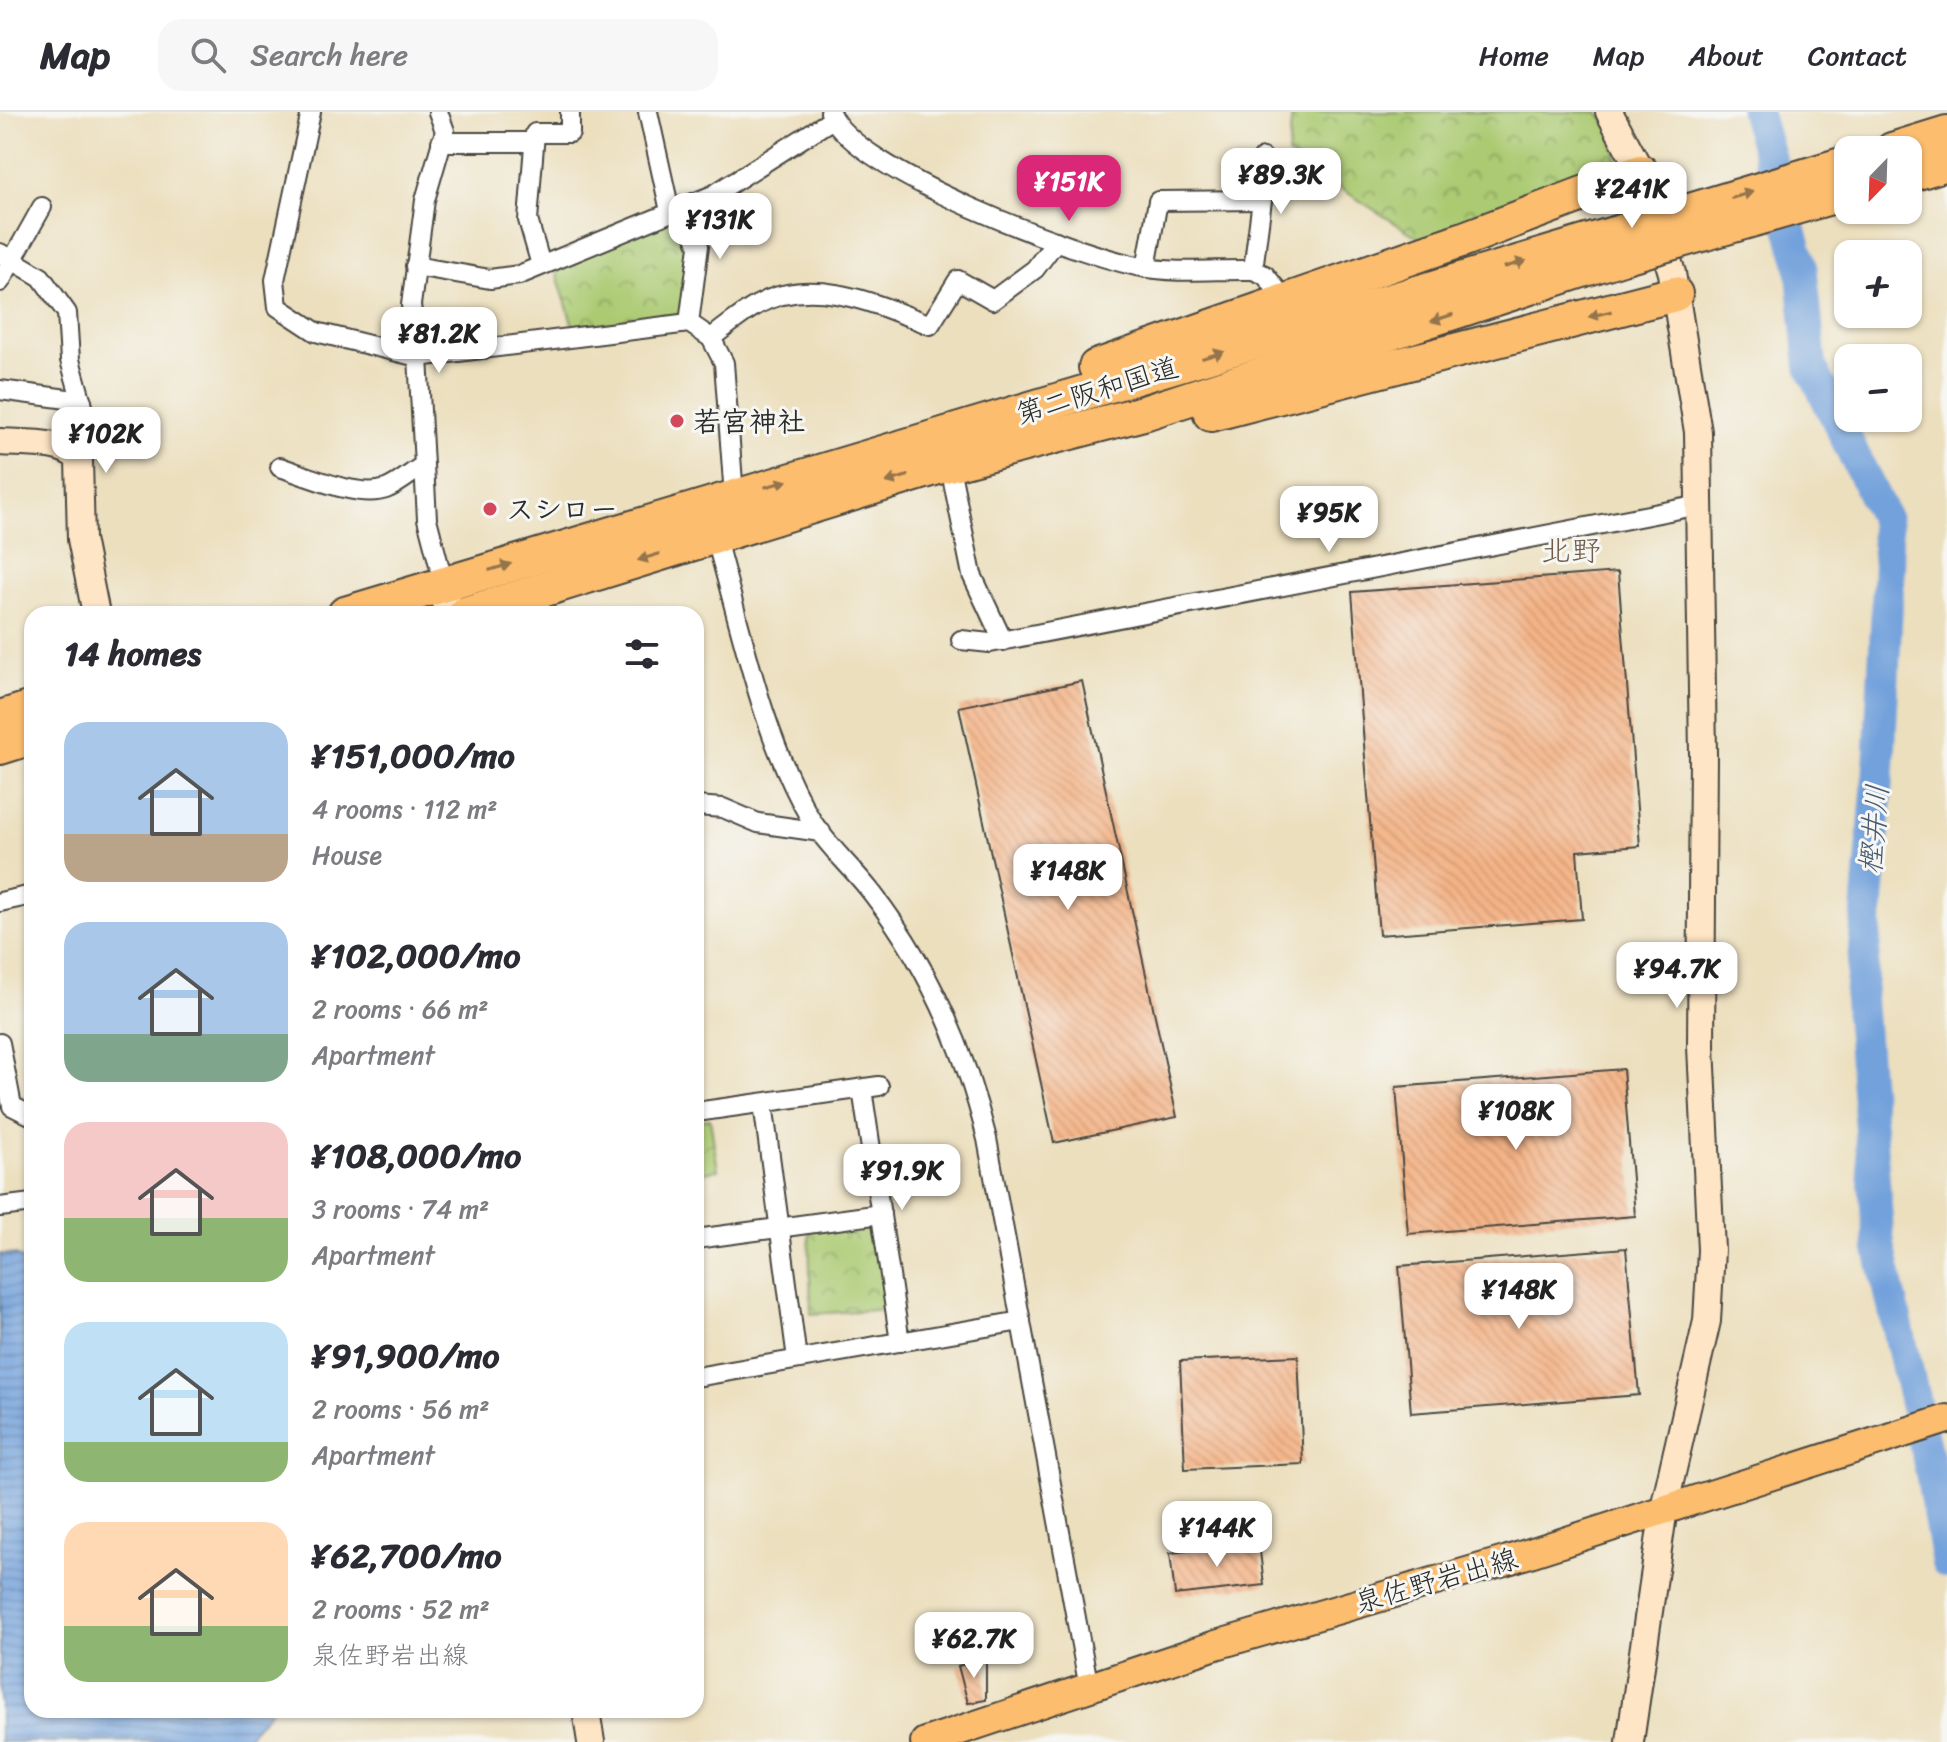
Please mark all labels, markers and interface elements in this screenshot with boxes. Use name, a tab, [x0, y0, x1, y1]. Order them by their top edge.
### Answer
search box	[158, 19, 718, 91]
text: Map	[40, 22, 110, 89]
text: Search here	[250, 28, 408, 82]
text: Home	[1479, 31, 1549, 80]
text: Map	[1593, 31, 1644, 80]
text: About	[1688, 31, 1764, 80]
text: Contact	[1808, 31, 1907, 80]
icon: search	[186, 33, 230, 77]
north arrow	[1834, 136, 1922, 224]
map controls	[1834, 136, 1922, 432]
pin: ¥89.3K	[1216, 148, 1346, 216]
text: ¥89.3K	[1239, 151, 1323, 197]
pin: ¥151K	[1013, 155, 1125, 223]
text: ¥151K	[1035, 158, 1103, 204]
pin: ¥241K	[1576, 162, 1688, 230]
text: ¥241K	[1596, 165, 1668, 211]
one-way arrow	[1731, 188, 1755, 201]
pin: ¥131K	[664, 193, 776, 261]
text: ¥131K	[687, 196, 753, 242]
button: +	[1834, 240, 1922, 328]
one-way arrow	[1504, 257, 1528, 270]
pin: ¥81.2K	[374, 307, 504, 375]
one-way arrow	[1587, 308, 1612, 320]
text: ¥81.2K	[399, 310, 479, 356]
one-way arrow	[1429, 313, 1453, 325]
street label: 第二阪和国道	[1010, 342, 1185, 438]
button: −	[1834, 344, 1922, 432]
one-way arrow	[1201, 348, 1225, 361]
place label: 若宮神社	[693, 397, 805, 446]
pin: ¥102K	[50, 407, 162, 475]
text: ¥102K	[70, 410, 142, 456]
marker: 若宮神社	[668, 412, 686, 430]
one-way arrow	[885, 473, 909, 486]
one-way arrow	[763, 478, 788, 490]
place label: スシロー	[506, 485, 618, 534]
pin: ¥95K	[1282, 486, 1376, 554]
text: ¥95K	[1298, 489, 1360, 535]
marker: スシロー	[481, 500, 499, 518]
district label: 北野	[1541, 524, 1601, 578]
one-way arrow	[637, 551, 661, 564]
one-way arrow	[488, 560, 512, 573]
text: 14 homes	[64, 624, 201, 684]
icon: filters	[620, 632, 664, 676]
text: ¥151,000/mo	[312, 726, 515, 786]
icon: home	[128, 754, 224, 850]
water label: 樫井川	[1843, 782, 1905, 876]
text: 4 rooms · 112 m²	[312, 786, 497, 832]
text: House	[312, 832, 382, 878]
pin: ¥148K	[1012, 844, 1124, 912]
text: ¥148K	[1031, 847, 1105, 893]
text: ¥102,000/mo	[312, 926, 520, 986]
pin: ¥94.7K	[1612, 942, 1742, 1010]
text: ¥94.7K	[1634, 945, 1720, 991]
icon: home	[128, 954, 224, 1050]
text: 2 rooms · 66 m²	[312, 986, 488, 1032]
text: Apartment	[312, 1032, 435, 1078]
pin: ¥108K	[1460, 1084, 1572, 1152]
text: ¥108K	[1479, 1087, 1553, 1133]
text: ¥108,000/mo	[312, 1126, 521, 1186]
pin: ¥91.9K	[837, 1144, 967, 1212]
text: ¥91.9K	[861, 1147, 943, 1193]
icon: home	[128, 1154, 224, 1250]
text: 3 rooms · 74 m²	[312, 1186, 489, 1232]
text: Apartment	[312, 1232, 435, 1278]
pin: ¥148K	[1463, 1263, 1575, 1331]
text: ¥148K	[1482, 1266, 1556, 1312]
text: ¥91,900/mo	[312, 1326, 500, 1386]
icon: home	[128, 1354, 224, 1450]
text: 2 rooms · 56 m²	[312, 1386, 490, 1432]
text: Apartment	[312, 1432, 435, 1478]
pin: ¥144K	[1161, 1501, 1273, 1569]
text: ¥144K	[1180, 1504, 1254, 1550]
text: ¥62,700/mo	[312, 1526, 502, 1586]
street label: 泉佐野岩出線	[1349, 1534, 1524, 1627]
icon: home	[128, 1554, 224, 1650]
text: 2 rooms · 52 m²	[312, 1586, 490, 1632]
pin: ¥62.7K	[909, 1612, 1039, 1680]
text: ¥62.7K	[933, 1615, 1015, 1661]
text: 泉佐野岩出線	[312, 1632, 468, 1678]

